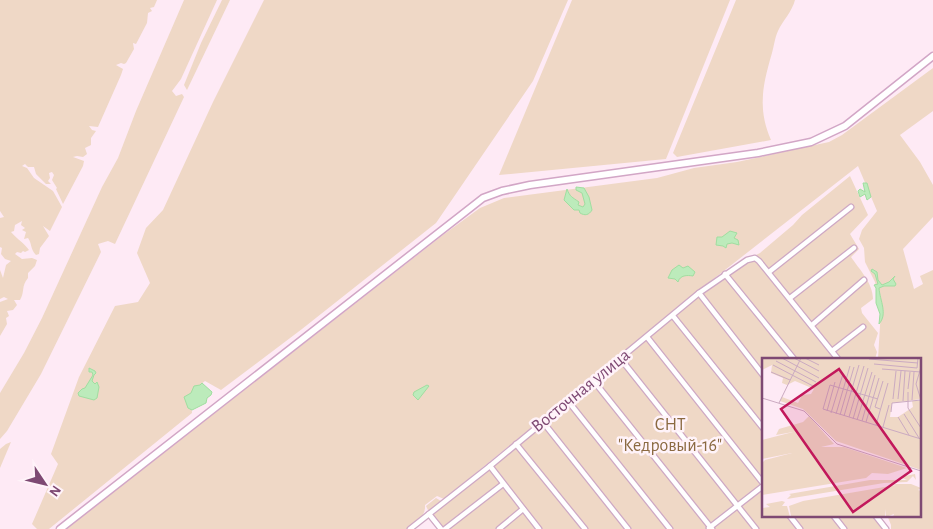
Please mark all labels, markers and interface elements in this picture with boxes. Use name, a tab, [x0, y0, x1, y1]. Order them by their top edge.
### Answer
street label: Восточная улица	[528, 346, 634, 436]
inset map	[762, 358, 920, 516]
park label: СНТ "Кедровый-16"	[618, 416, 722, 455]
north arrow	[20, 459, 70, 509]
text: N	[46, 483, 63, 499]

